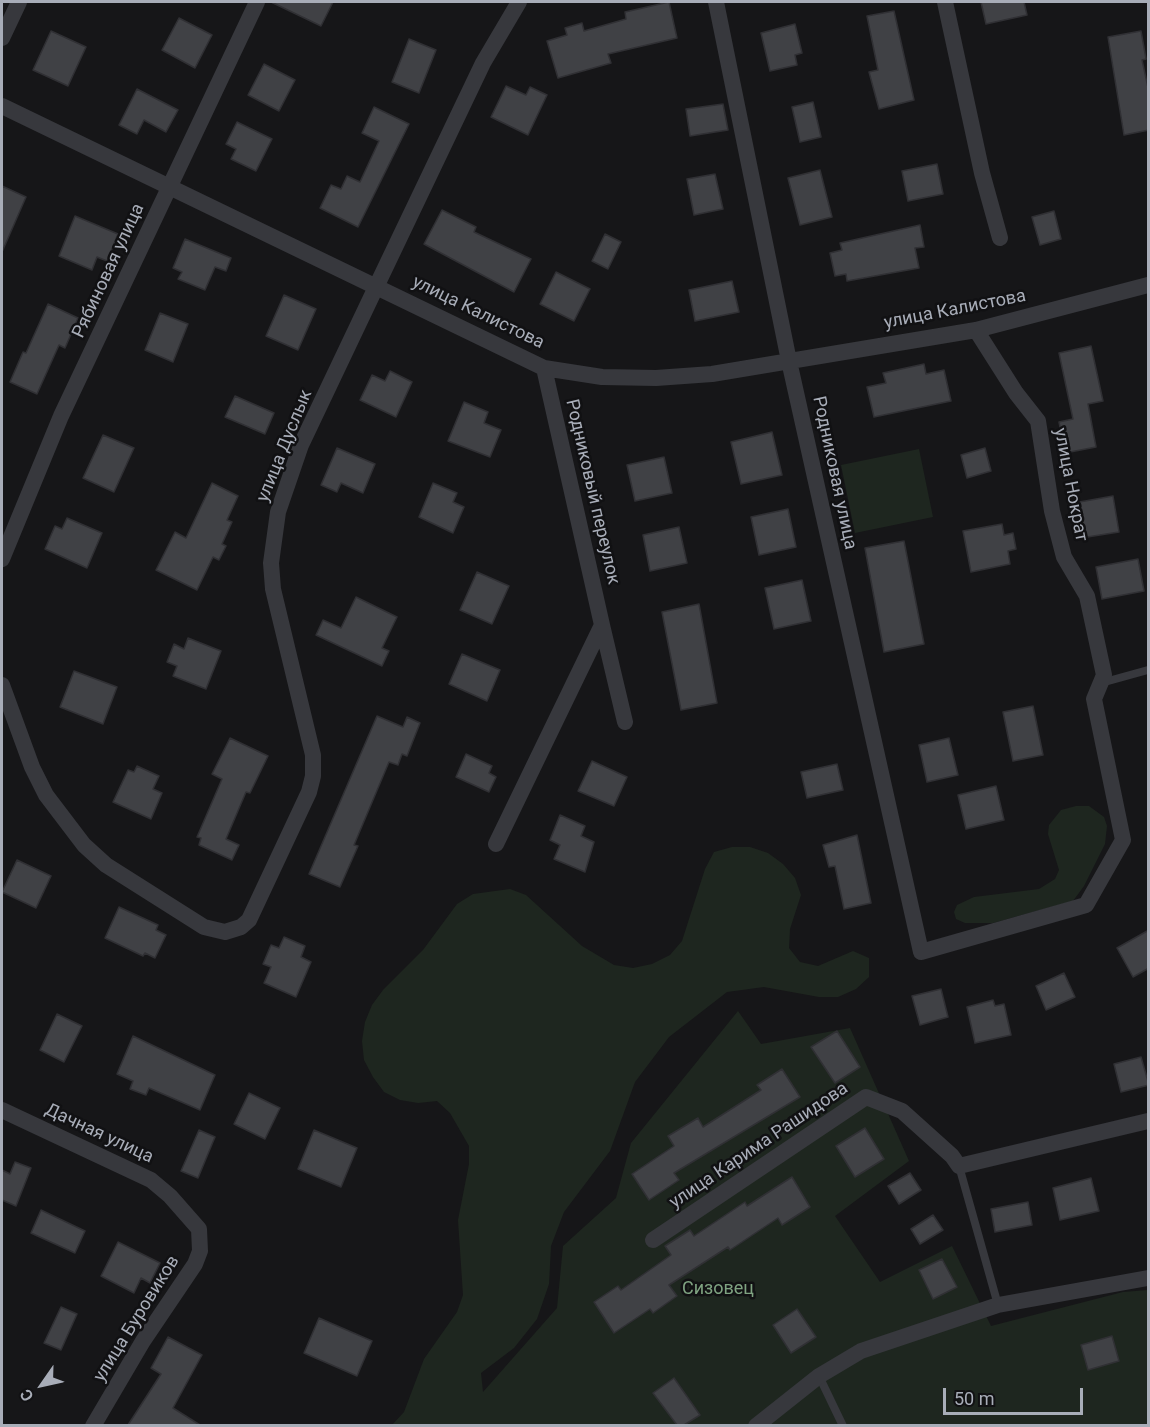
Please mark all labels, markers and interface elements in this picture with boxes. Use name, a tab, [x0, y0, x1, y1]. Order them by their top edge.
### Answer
street label: Рябиновая улица	[68, 200, 150, 342]
street label: улица Калистова	[409, 272, 547, 354]
street label: улица Калистова	[882, 286, 1028, 334]
street label: улица Дуслык	[253, 387, 317, 505]
street label: Родниковая улица	[807, 394, 861, 552]
street label: Родниковый переулок	[560, 397, 624, 587]
street label: улица Нократ	[1048, 426, 1092, 544]
street label: улица Карима Рашидова	[666, 1078, 852, 1214]
street label: Дачная улица	[41, 1099, 157, 1169]
street label: улица Буровиков	[89, 1252, 185, 1386]
park label: Сизовец	[682, 1278, 754, 1300]
north arrow	[12, 1355, 72, 1415]
scale bar	[946, 1376, 1086, 1414]
text: С	[16, 1386, 37, 1405]
text: 50 m	[954, 1388, 994, 1409]

